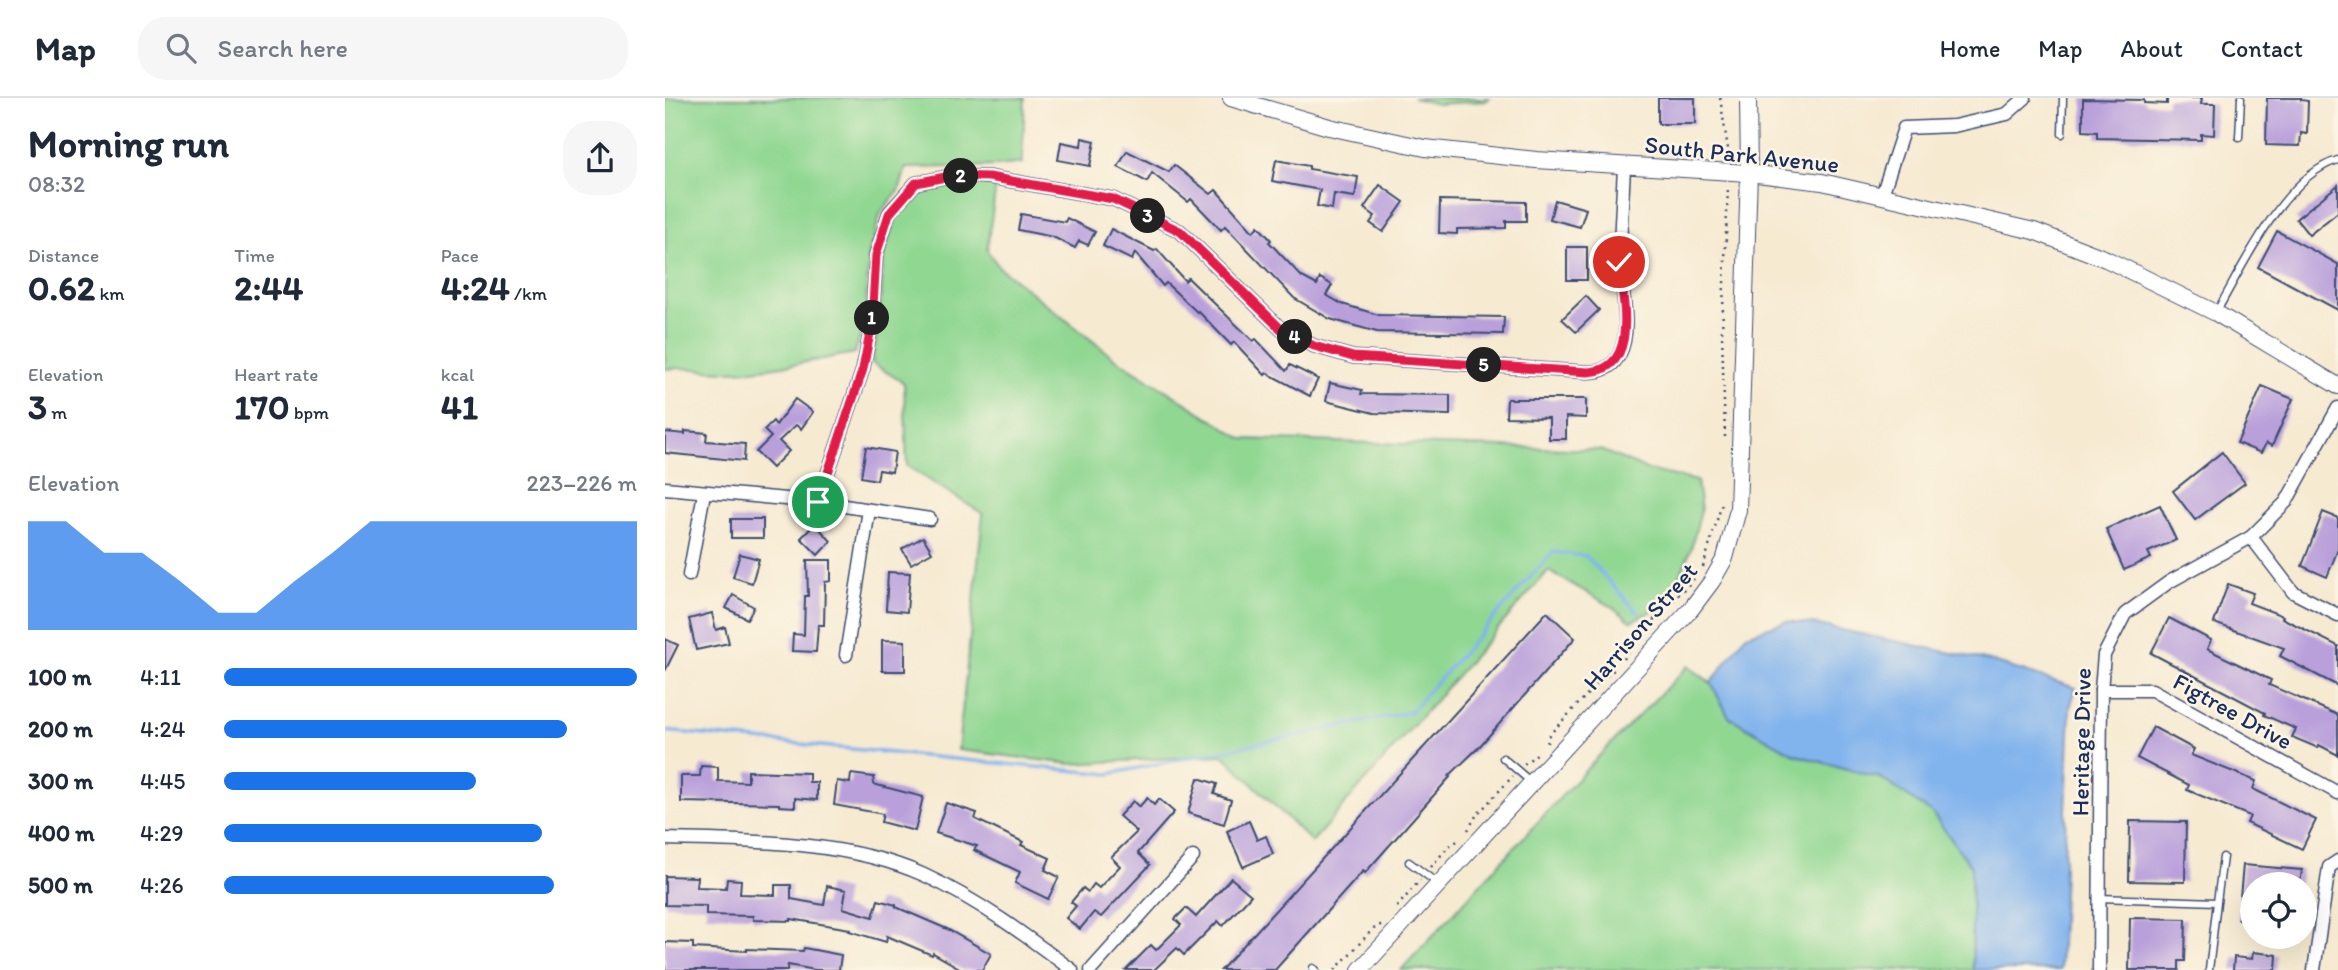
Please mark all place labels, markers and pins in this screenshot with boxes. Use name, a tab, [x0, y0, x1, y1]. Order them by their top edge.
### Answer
pin: 2	[943, 158, 979, 194]
pin: 3	[1131, 198, 1165, 234]
pin	[1589, 232, 1649, 292]
pin: 1	[855, 300, 889, 336]
pin: 4	[1277, 320, 1313, 354]
pin: 5	[1467, 348, 1501, 382]
pin	[788, 472, 848, 532]

